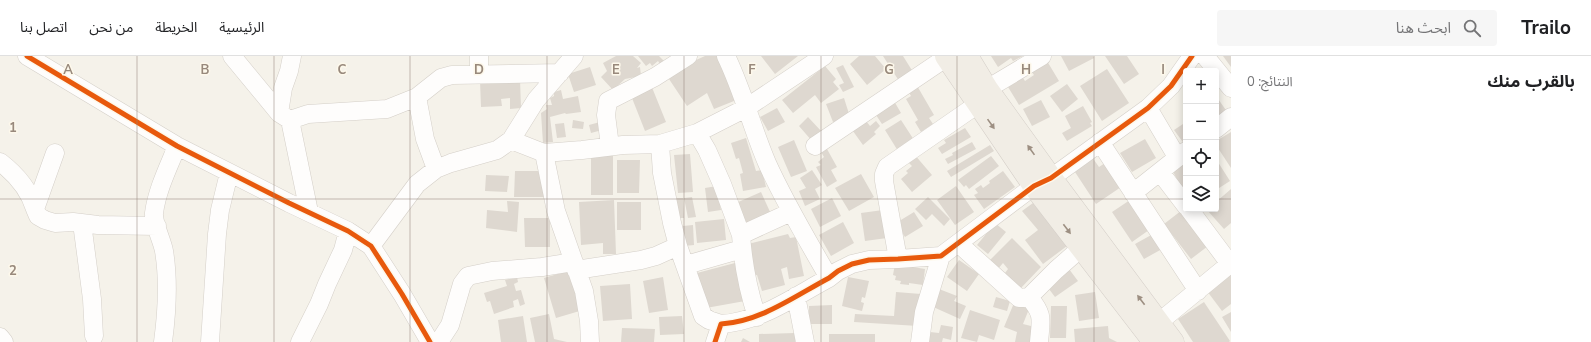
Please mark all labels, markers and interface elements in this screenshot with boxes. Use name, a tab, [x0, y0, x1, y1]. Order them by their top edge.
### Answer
search box	[1217, 10, 1497, 46]
text: Trailo	[1521, 15, 1571, 41]
icon: search	[1461, 17, 1483, 39]
text: اتصل بنا	[20, 18, 67, 37]
text: من نحن	[89, 18, 133, 37]
text: الخريطة	[155, 18, 197, 37]
text: الرئيسية	[219, 18, 264, 37]
text: ابحث هنا	[1396, 18, 1451, 38]
text: A	[63, 61, 73, 79]
text: B	[201, 61, 210, 79]
text: C	[338, 61, 347, 79]
text: D	[474, 61, 484, 79]
text: E	[612, 61, 620, 79]
text: F	[748, 61, 756, 79]
text: G	[884, 61, 894, 79]
text: H	[1021, 61, 1031, 79]
text: I	[1161, 61, 1165, 79]
map controls	[1183, 68, 1219, 212]
button: +	[1183, 68, 1219, 104]
text: بالقرب منك	[1488, 70, 1575, 93]
text: النتائج: 0	[1247, 73, 1293, 91]
button: −	[1183, 104, 1219, 140]
one-way arrow	[987, 118, 995, 129]
text: 1	[9, 119, 17, 137]
button: locate	[1183, 140, 1219, 176]
one-way arrow	[1027, 145, 1035, 155]
button: layers	[1183, 176, 1219, 212]
one-way arrow	[1062, 224, 1071, 235]
text: 2	[9, 262, 17, 280]
one-way arrow	[1137, 294, 1145, 305]

